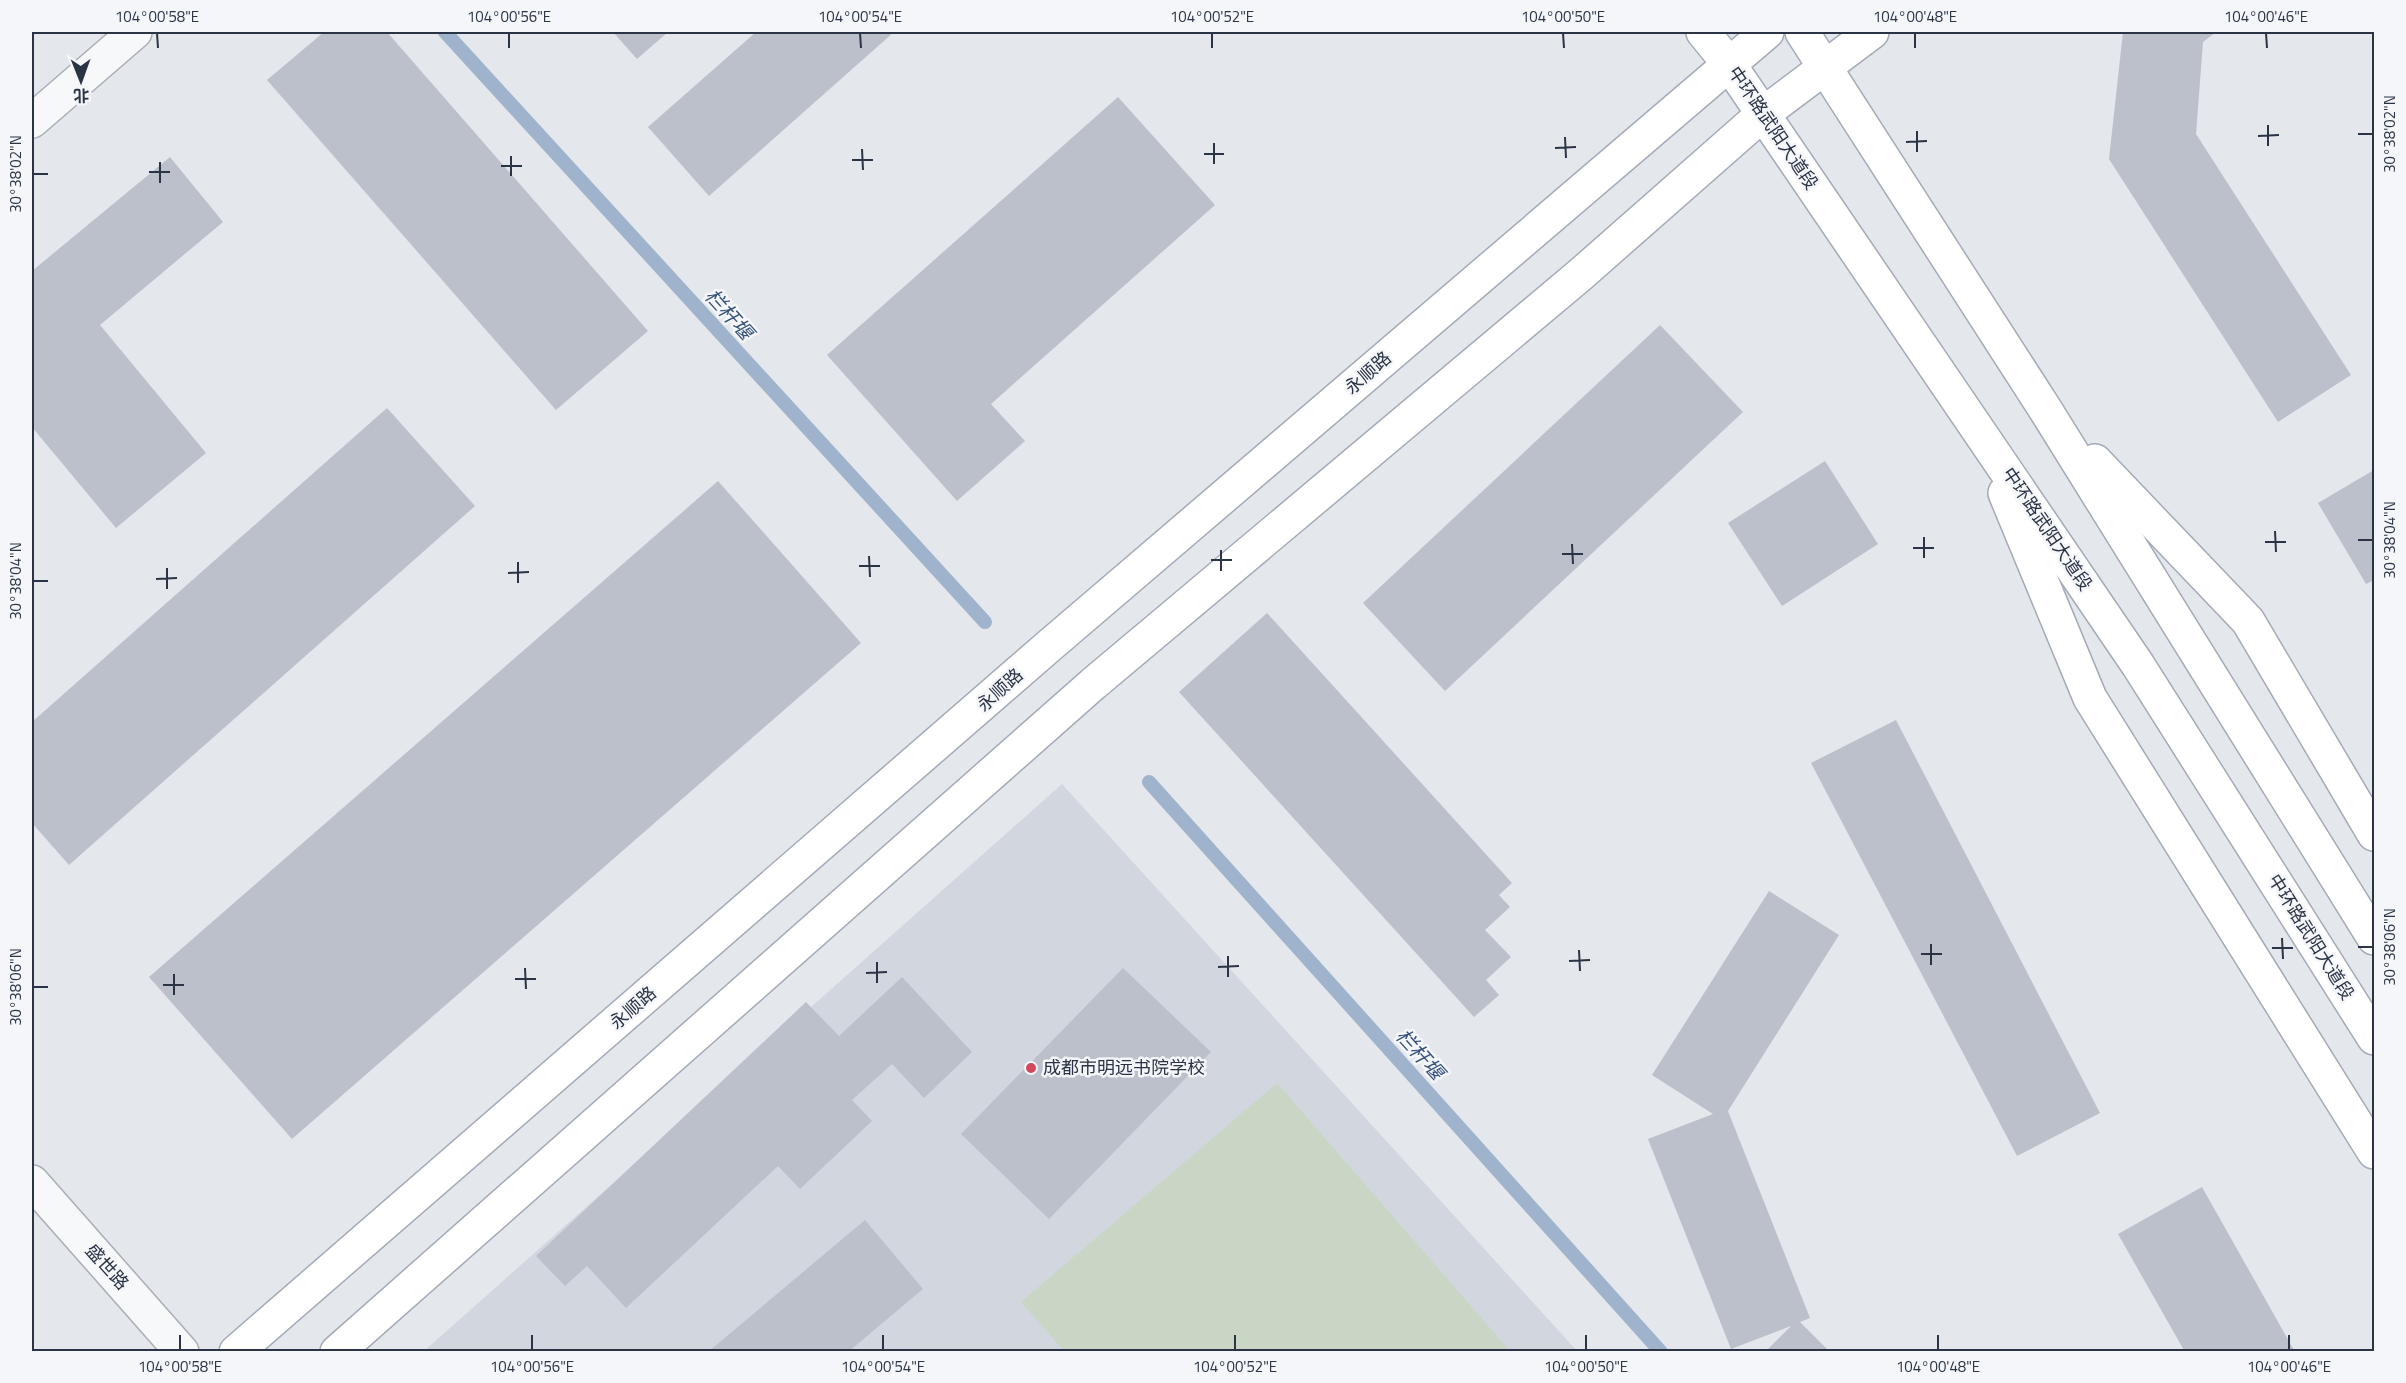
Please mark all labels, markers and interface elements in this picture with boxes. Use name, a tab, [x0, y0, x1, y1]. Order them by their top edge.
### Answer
text: 104°00'58"E	[115, 5, 199, 28]
text: 104°00'56"E	[467, 5, 551, 28]
text: 104°00'54"E	[818, 5, 902, 28]
text: 104°00'52"E	[1170, 5, 1254, 28]
text: 104°00'50"E	[1521, 5, 1605, 28]
text: 104°00'48"E	[1873, 5, 1957, 28]
text: 104°00'46"E	[2224, 5, 2308, 28]
north arrow	[51, 51, 111, 111]
street label: 中环路武阳大道段	[1722, 60, 1825, 195]
text: 北	[73, 84, 89, 108]
text: 30°38'02"N	[2378, 95, 2401, 173]
text: 30°38'02"N	[4, 135, 27, 213]
water label: 栏杆堰	[698, 281, 763, 349]
street label: 永顺路	[1338, 345, 1397, 401]
street label: 中环路武阳大道段	[1996, 461, 2099, 596]
text: 30°38'04"N	[2378, 501, 2401, 579]
text: 30°38'04"N	[4, 542, 27, 620]
street label: 永顺路	[971, 662, 1029, 718]
street label: 中环路武阳大道段	[2262, 869, 2361, 1005]
text: 30°38'06"N	[2378, 908, 2401, 986]
text: 30°38'06"N	[4, 948, 27, 1026]
street label: 永顺路	[603, 980, 662, 1036]
water label: 栏杆堰	[1389, 1021, 1454, 1089]
place label: 成都市明远书院学校	[1043, 1054, 1205, 1081]
marker: 成都市明远书院学校	[1024, 1061, 1038, 1075]
street label: 盛世路	[79, 1238, 135, 1296]
text: 104°00'58"E	[138, 1355, 222, 1378]
text: 104°00'56"E	[490, 1355, 574, 1378]
text: 104°00'54"E	[841, 1355, 925, 1378]
text: 104°00'52"E	[1193, 1355, 1277, 1378]
text: 104°00'50"E	[1544, 1355, 1628, 1378]
text: 104°00'48"E	[1896, 1355, 1980, 1378]
text: 104°00'46"E	[2247, 1355, 2331, 1378]

